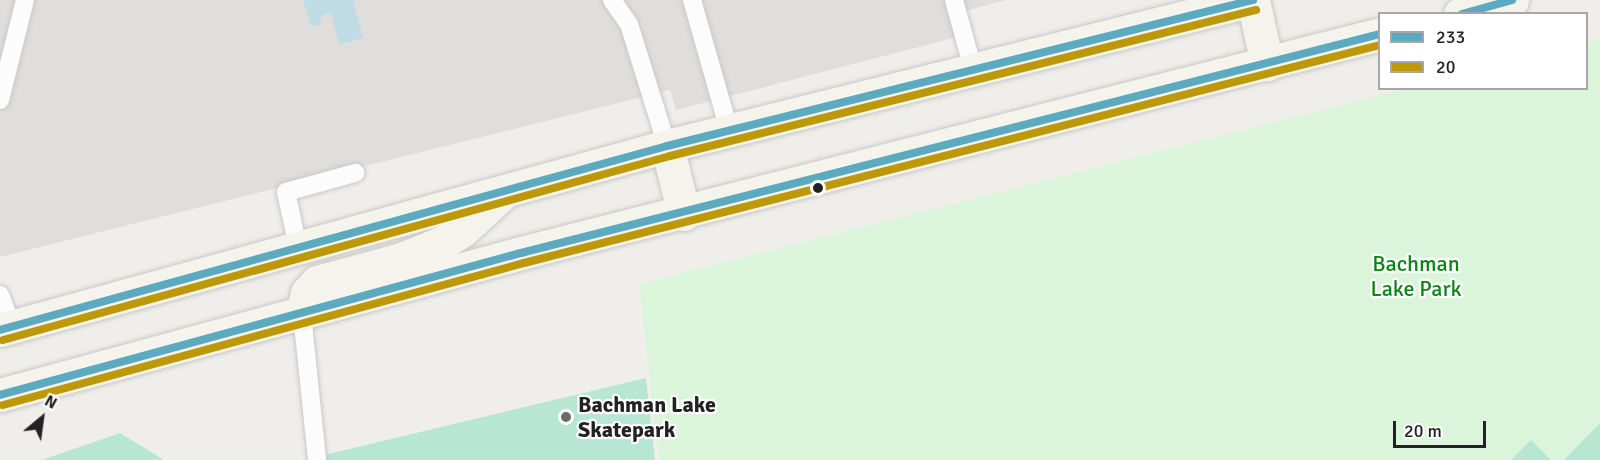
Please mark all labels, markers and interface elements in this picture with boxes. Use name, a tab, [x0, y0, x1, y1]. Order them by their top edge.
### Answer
legend	[1378, 12, 1588, 90]
text: 233	[1436, 26, 1465, 48]
text: 20	[1436, 56, 1455, 78]
unlabelled marker	[812, 182, 824, 194]
park label: Bachman Lake Park	[1370, 250, 1462, 302]
north arrow	[12, 388, 72, 448]
text: N	[41, 391, 60, 414]
place label: Bachman Lake Skatepark	[578, 391, 716, 442]
scale bar	[1396, 409, 1489, 447]
marker: Bachman Lake Skatepark	[559, 410, 573, 424]
text: 20 m	[1404, 420, 1442, 442]

